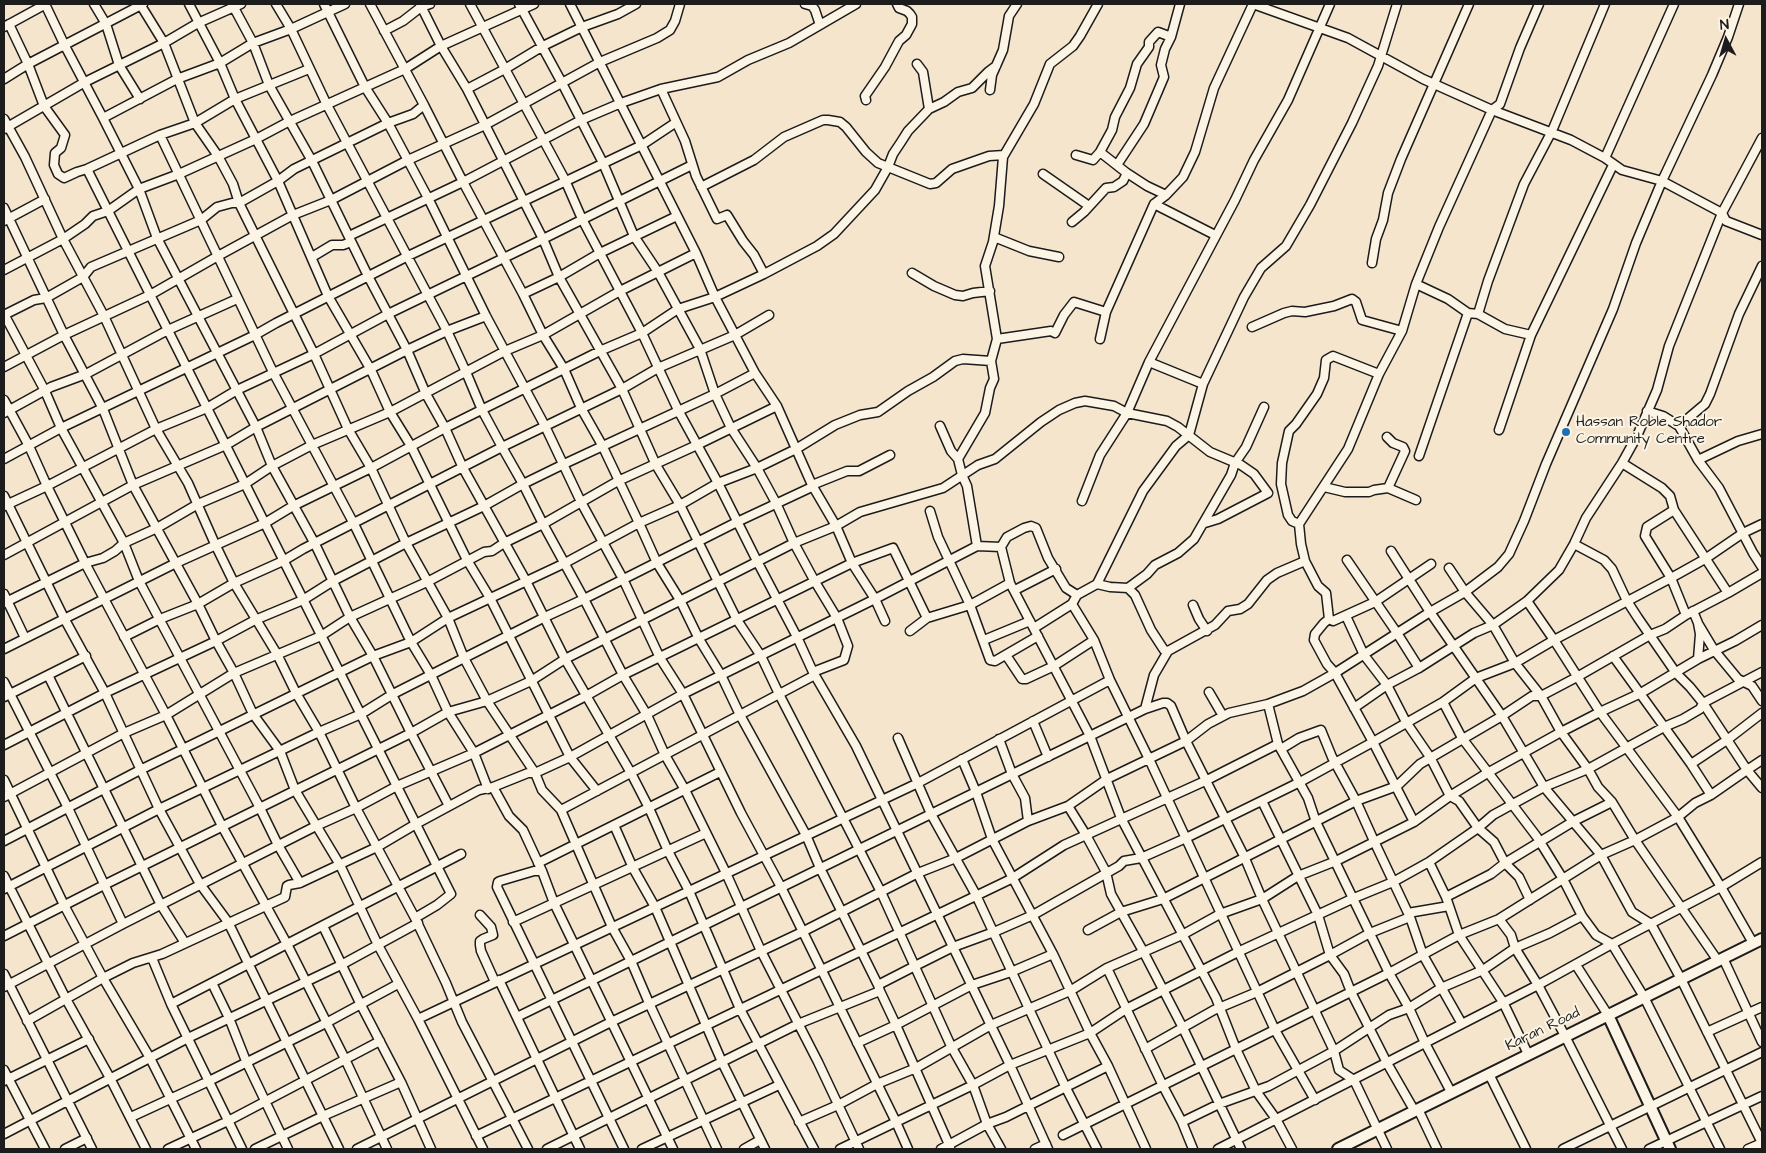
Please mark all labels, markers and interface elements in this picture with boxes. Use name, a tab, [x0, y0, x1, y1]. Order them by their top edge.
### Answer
north arrow	[1701, 15, 1751, 65]
text: N	[1719, 15, 1730, 35]
place label: Hassan Roble Shador Community Centre	[1576, 414, 1722, 449]
marker: Hassan Roble Shador Community Centre	[1560, 426, 1572, 438]
street label: Karan Road	[1503, 1004, 1583, 1056]

